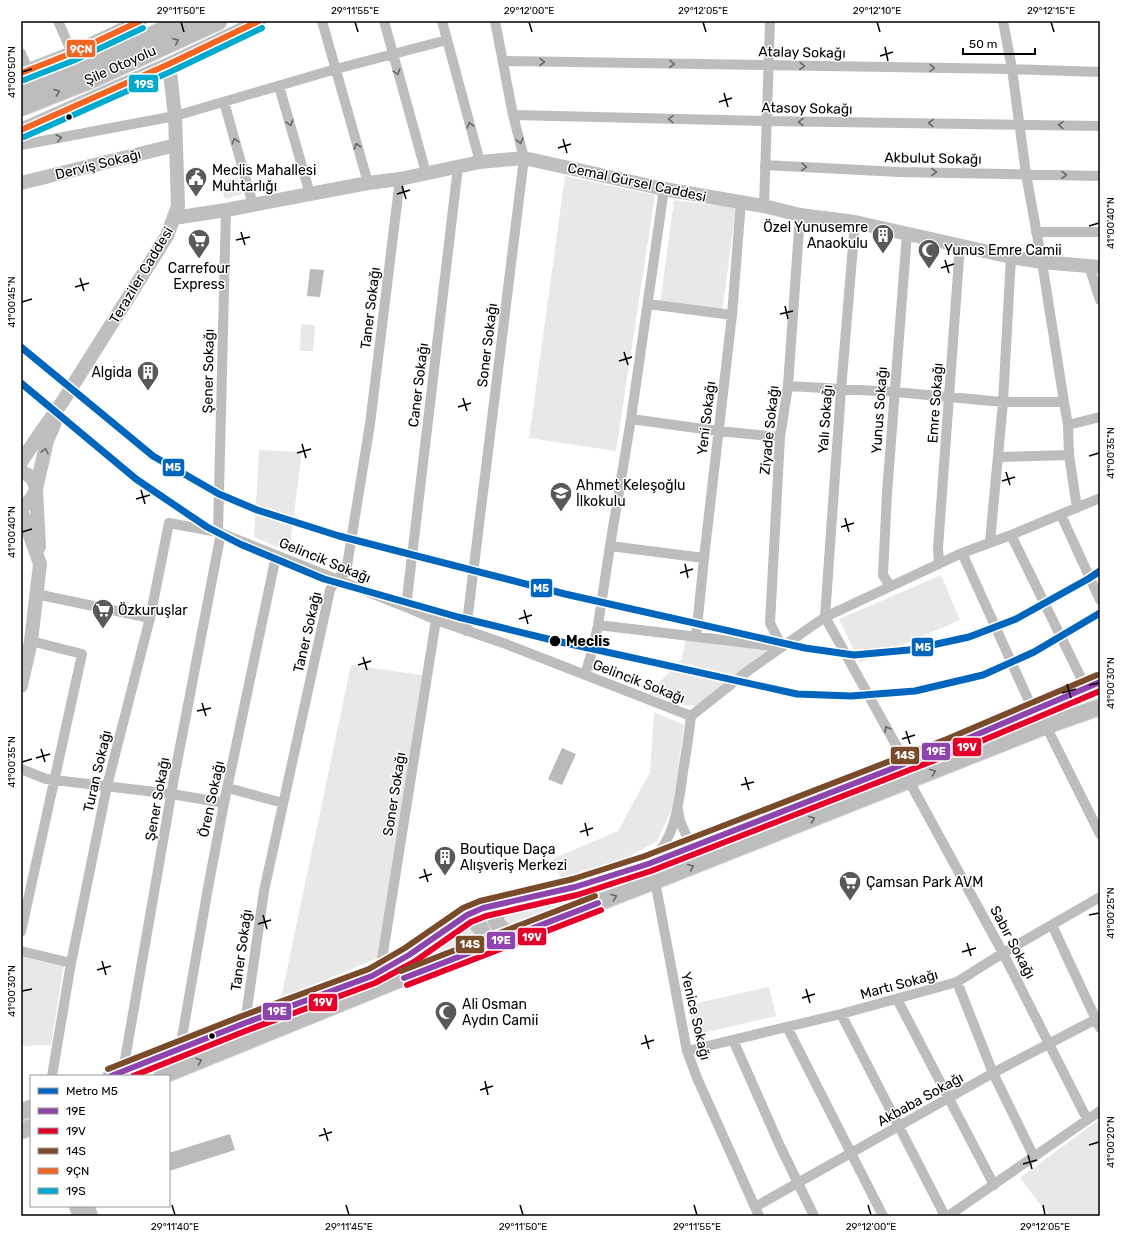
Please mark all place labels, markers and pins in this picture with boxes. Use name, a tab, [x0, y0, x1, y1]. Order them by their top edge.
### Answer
unlabelled marker	[64, 112, 74, 122]
place label: Meclis Mahallesi Muhtarlığı	[212, 162, 316, 195]
public building icon: Meclis Mahallesi Muhtarlığı	[183, 165, 209, 198]
place label: Özel Yunusemre Anaokulu	[763, 219, 868, 252]
building icon: Özel Yunusemre Anaokulu	[870, 222, 896, 255]
supermarket icon: Carrefour Express	[186, 227, 212, 260]
mosque icon: Yunus Emre Camii	[916, 237, 942, 270]
place label: Yunus Emre Camii	[944, 242, 1062, 259]
place label: Carrefour Express	[168, 260, 231, 293]
building icon: Algida	[135, 359, 161, 392]
place label: Algida	[91, 364, 132, 381]
place label: Ahmet Keleşoğlu İlkokulu	[576, 477, 686, 510]
school or university icon: Ahmet Keleşoğlu İlkokulu	[548, 480, 574, 513]
supermarket icon: Özkuruşlar	[90, 597, 116, 630]
place label: Özkuruşlar	[118, 602, 188, 619]
place label: Meclis	[566, 633, 610, 650]
marker: Meclis	[548, 634, 562, 648]
place label: Boutique Daça Alışveriş Merkezi	[460, 841, 567, 874]
building icon: Boutique Daça Alışveriş Merkezi	[432, 844, 458, 877]
supermarket icon: Çamsan Park AVM	[837, 869, 863, 902]
place label: Çamsan Park AVM	[866, 874, 983, 891]
place label: Ali Osman Aydın Camii	[462, 996, 538, 1029]
mosque icon: Ali Osman Aydın Camii	[433, 999, 459, 1032]
unlabelled marker	[207, 1031, 217, 1041]

